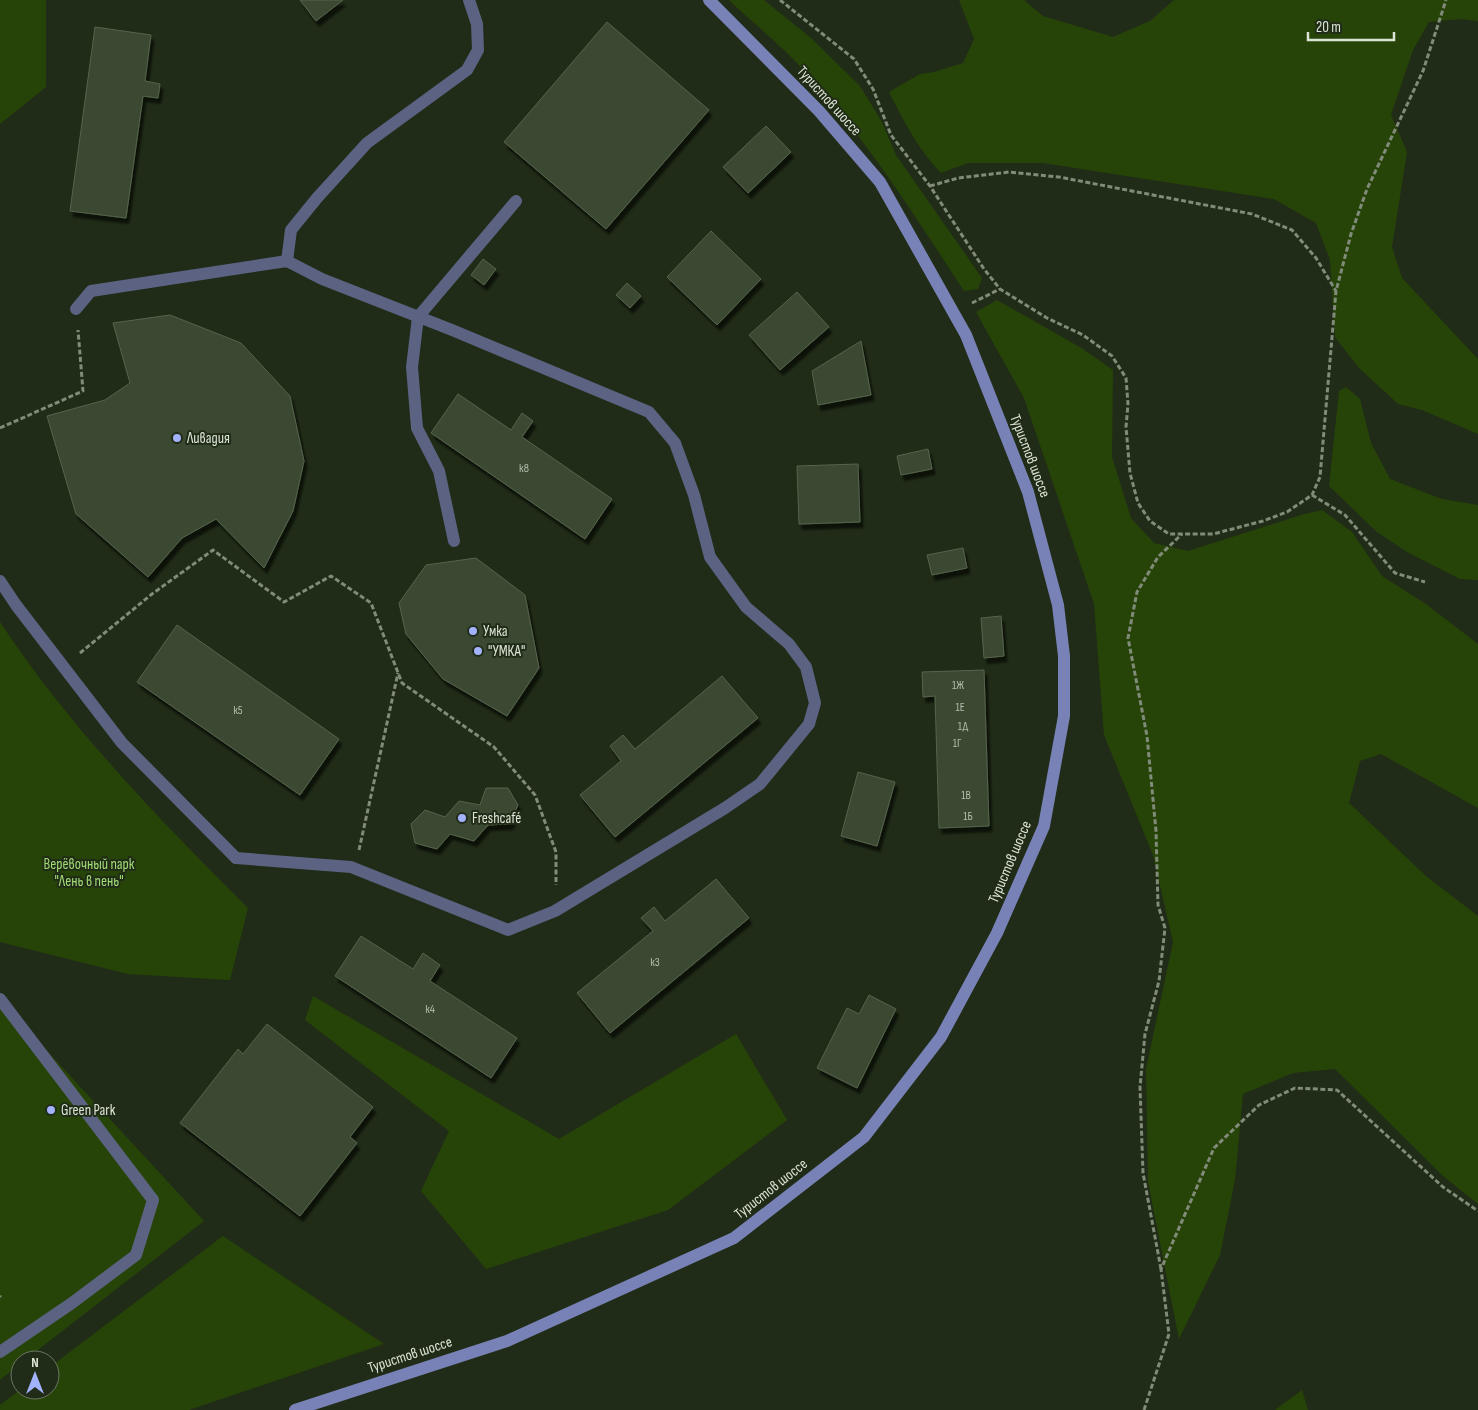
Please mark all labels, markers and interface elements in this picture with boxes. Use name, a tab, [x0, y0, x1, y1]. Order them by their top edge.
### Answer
scale bar	[1308, 10, 1394, 42]
text: 20 m	[1316, 18, 1341, 37]
street label: Туристов шоссе	[793, 62, 865, 140]
street label: Туристов шоссе	[1005, 412, 1055, 500]
place label: Ливадия	[186, 429, 230, 448]
marker: Ливадия	[171, 432, 183, 444]
house number: к8	[519, 461, 529, 476]
place label: Умка	[483, 622, 508, 641]
marker: Умка	[467, 625, 479, 637]
place label: "УМКА"	[488, 642, 525, 661]
marker: "УМКА"	[472, 645, 484, 657]
house number: 1Ж	[952, 678, 964, 693]
house number: 1Е	[955, 700, 965, 715]
house number: к5	[233, 703, 243, 718]
house number: 1Д	[958, 719, 968, 734]
house number: 1Г	[953, 736, 962, 751]
house number: 1В	[961, 788, 971, 803]
place label: Freshcafé	[472, 809, 521, 828]
house number: 1Б	[963, 809, 973, 824]
marker: Freshcafé	[456, 812, 468, 824]
street label: Туристов шоссе	[984, 818, 1036, 906]
park label: Верёвочный парк "Лень в пень"	[44, 855, 135, 891]
house number: к3	[650, 955, 660, 970]
house number: к4	[425, 1002, 435, 1017]
place label: Green Park	[61, 1101, 116, 1120]
marker: Green Park	[45, 1104, 57, 1116]
street label: Туристов шоссе	[731, 1155, 811, 1223]
street label: Туристов шоссе	[365, 1332, 455, 1378]
north arrow	[10, 1350, 60, 1400]
text: N	[31, 1354, 39, 1371]

